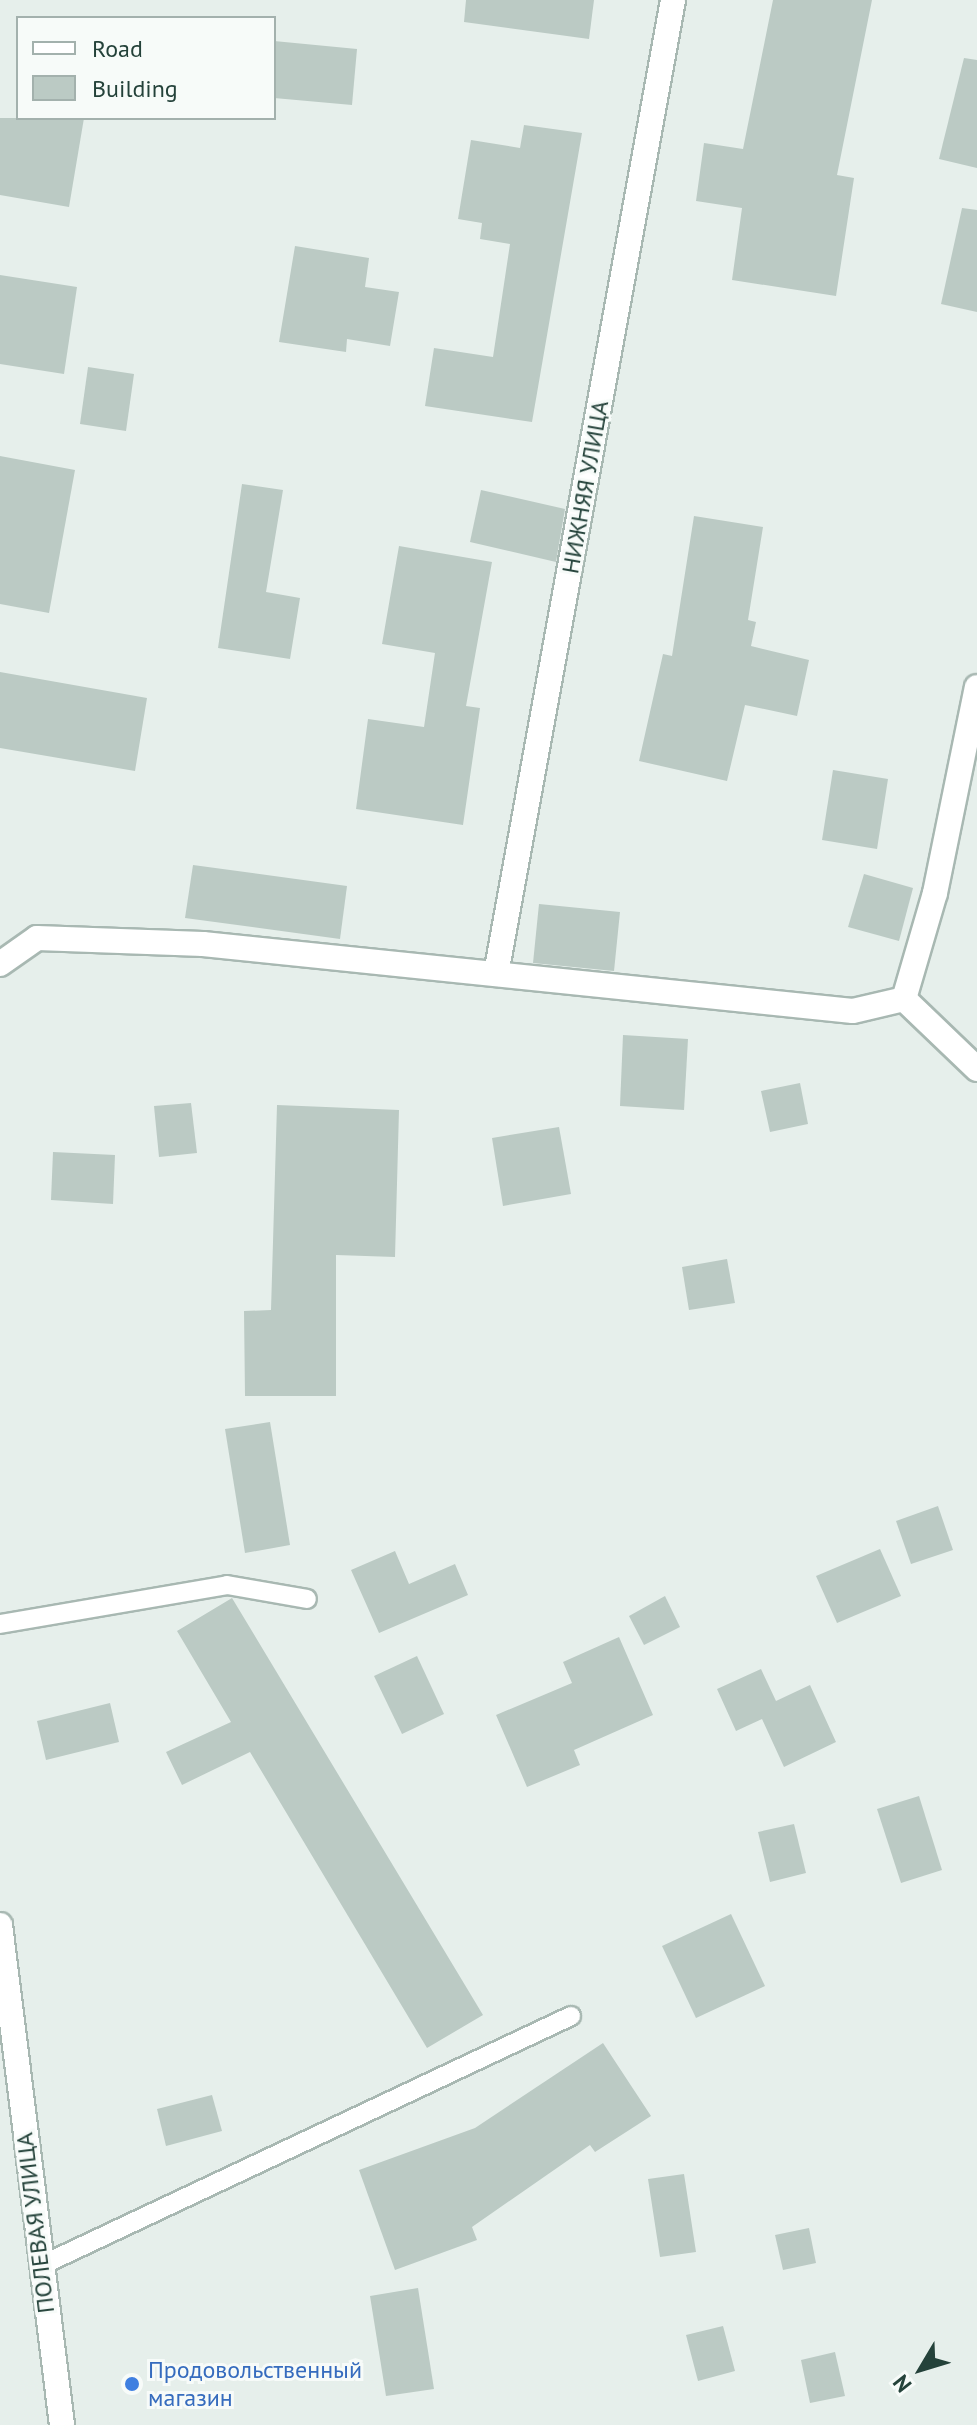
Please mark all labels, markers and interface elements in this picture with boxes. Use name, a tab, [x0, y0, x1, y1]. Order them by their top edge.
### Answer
legend	[16, 16, 276, 120]
text: Road	[92, 33, 143, 64]
text: Building	[92, 73, 178, 104]
street label: НИЖНЯЯ УЛИЦА	[556, 398, 614, 576]
street label: ПОЛЕВАЯ УЛИЦА	[10, 2131, 60, 2315]
north arrow	[881, 2329, 961, 2409]
place label: Продовольственный магазин	[148, 2356, 362, 2412]
text: N	[887, 2369, 918, 2398]
marker: Продовольственный магазин	[123, 2375, 141, 2393]

